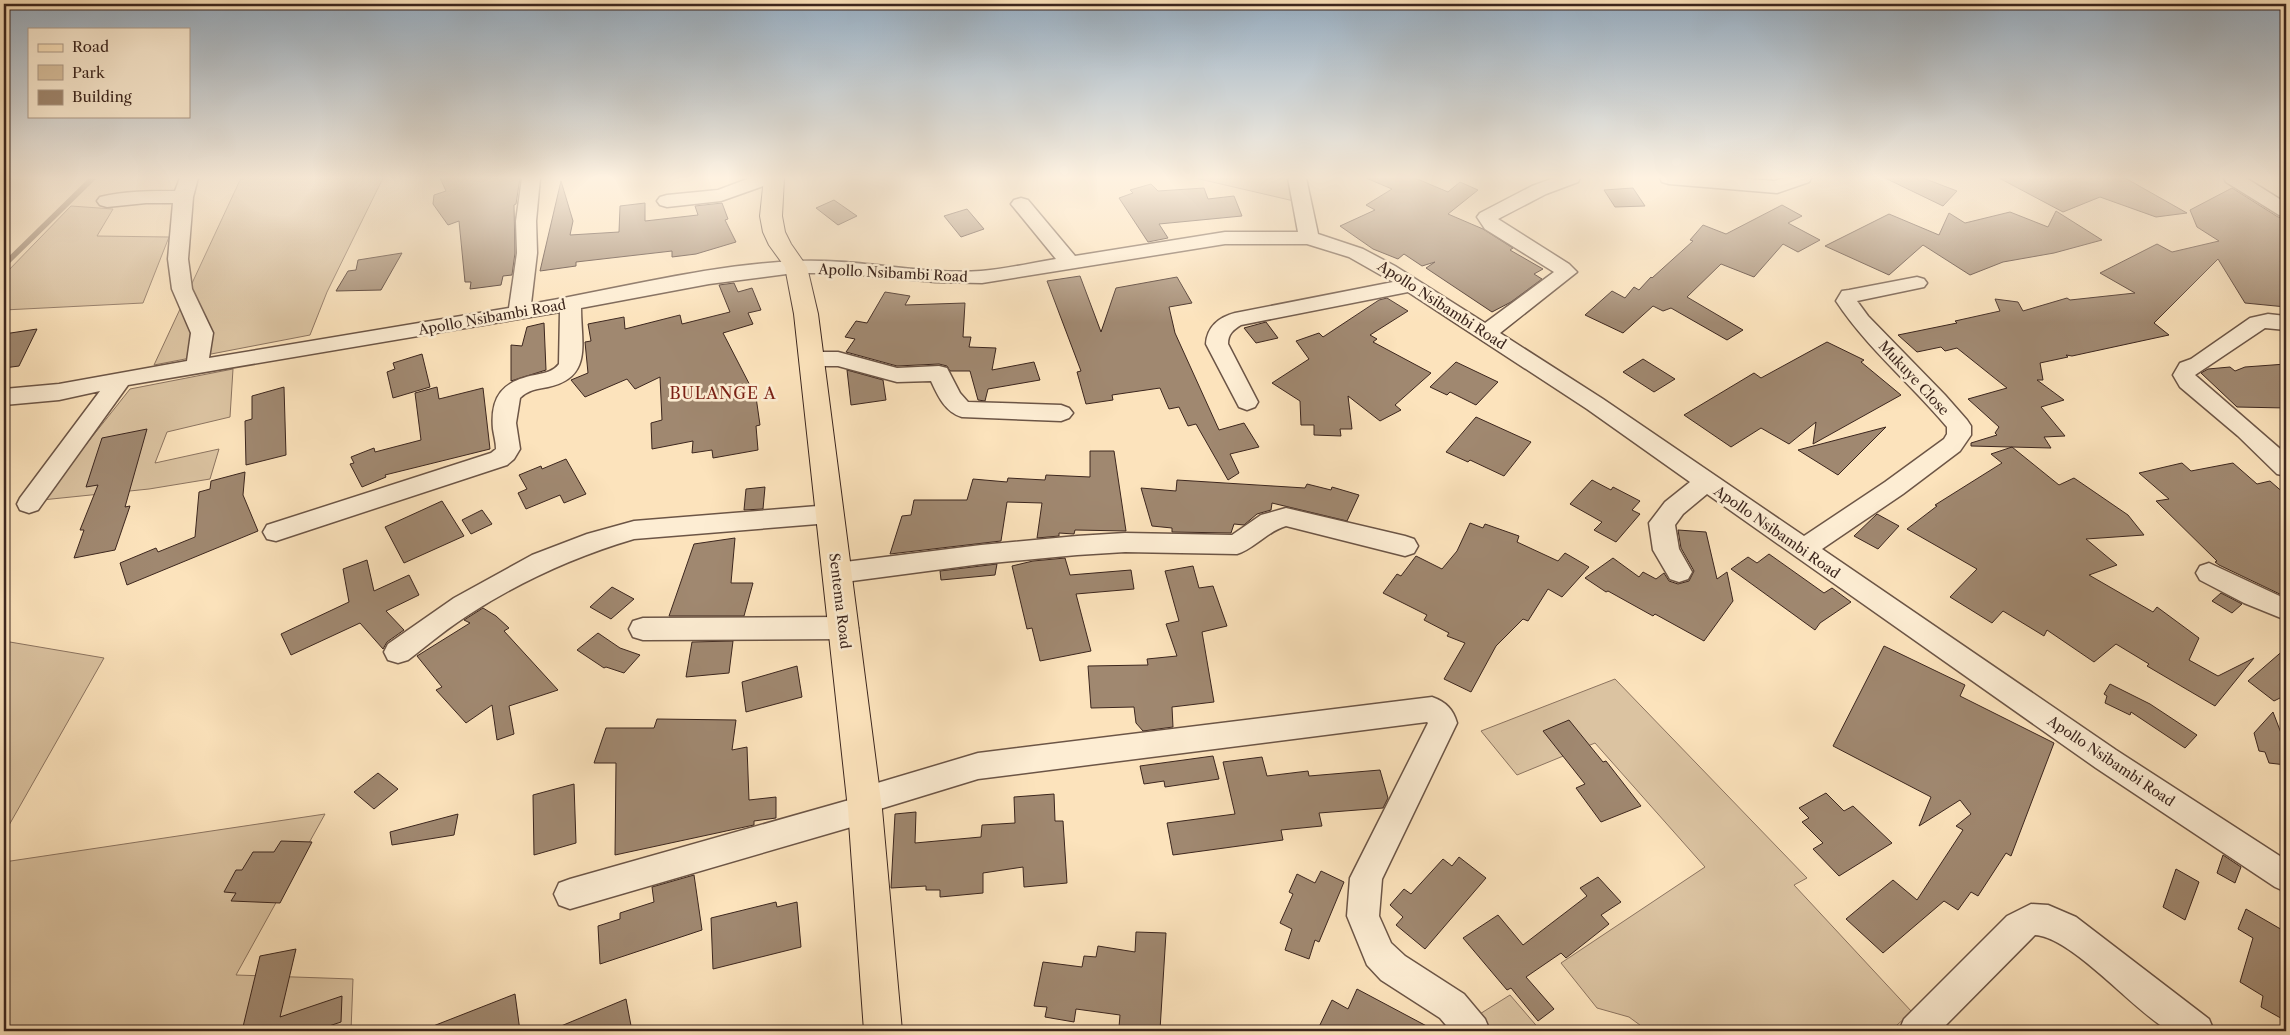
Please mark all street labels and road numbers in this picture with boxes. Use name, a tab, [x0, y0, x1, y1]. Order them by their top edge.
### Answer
street label: Apollo Nsibambi Road	[1373, 256, 1510, 354]
street label: Apollo Nsibambi Road	[817, 260, 969, 286]
street label: Apollo Nsibambi Road	[416, 295, 568, 339]
street label: Mukuye Close	[1875, 337, 1953, 419]
street label: Apollo Nsibambi Road	[1710, 481, 1844, 583]
street label: Sentema Road	[825, 552, 855, 650]
street label: Apollo Nsibambi Road	[2043, 711, 2178, 811]

